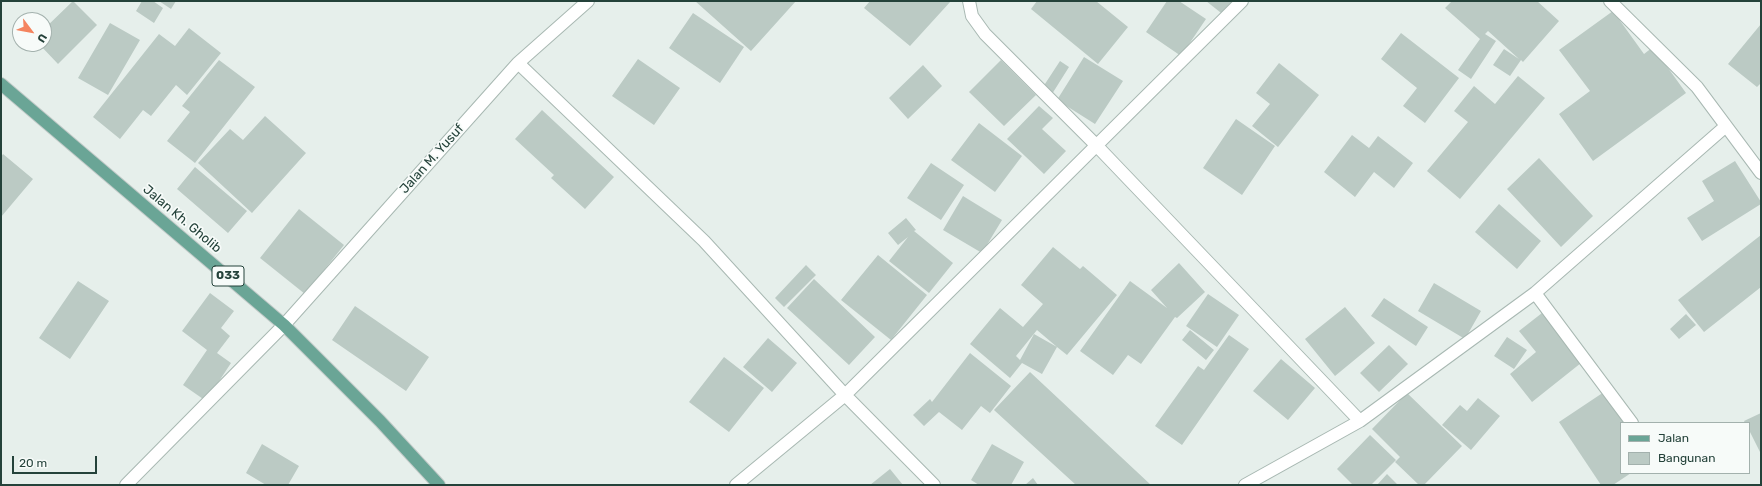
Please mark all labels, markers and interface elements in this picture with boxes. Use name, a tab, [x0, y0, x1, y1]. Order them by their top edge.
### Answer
north arrow	[12, 12, 52, 52]
text: U	[34, 31, 49, 45]
street label: Jalan M. Yusuf	[397, 121, 467, 197]
street label: Jalan Kh. Gholib	[140, 182, 224, 256]
road number: 033	[212, 266, 244, 286]
legend	[1620, 422, 1750, 474]
text: Jalan	[1658, 431, 1689, 445]
scale bar	[14, 448, 99, 474]
text: Bangunan	[1658, 451, 1715, 465]
text: 20 m	[19, 456, 47, 470]

